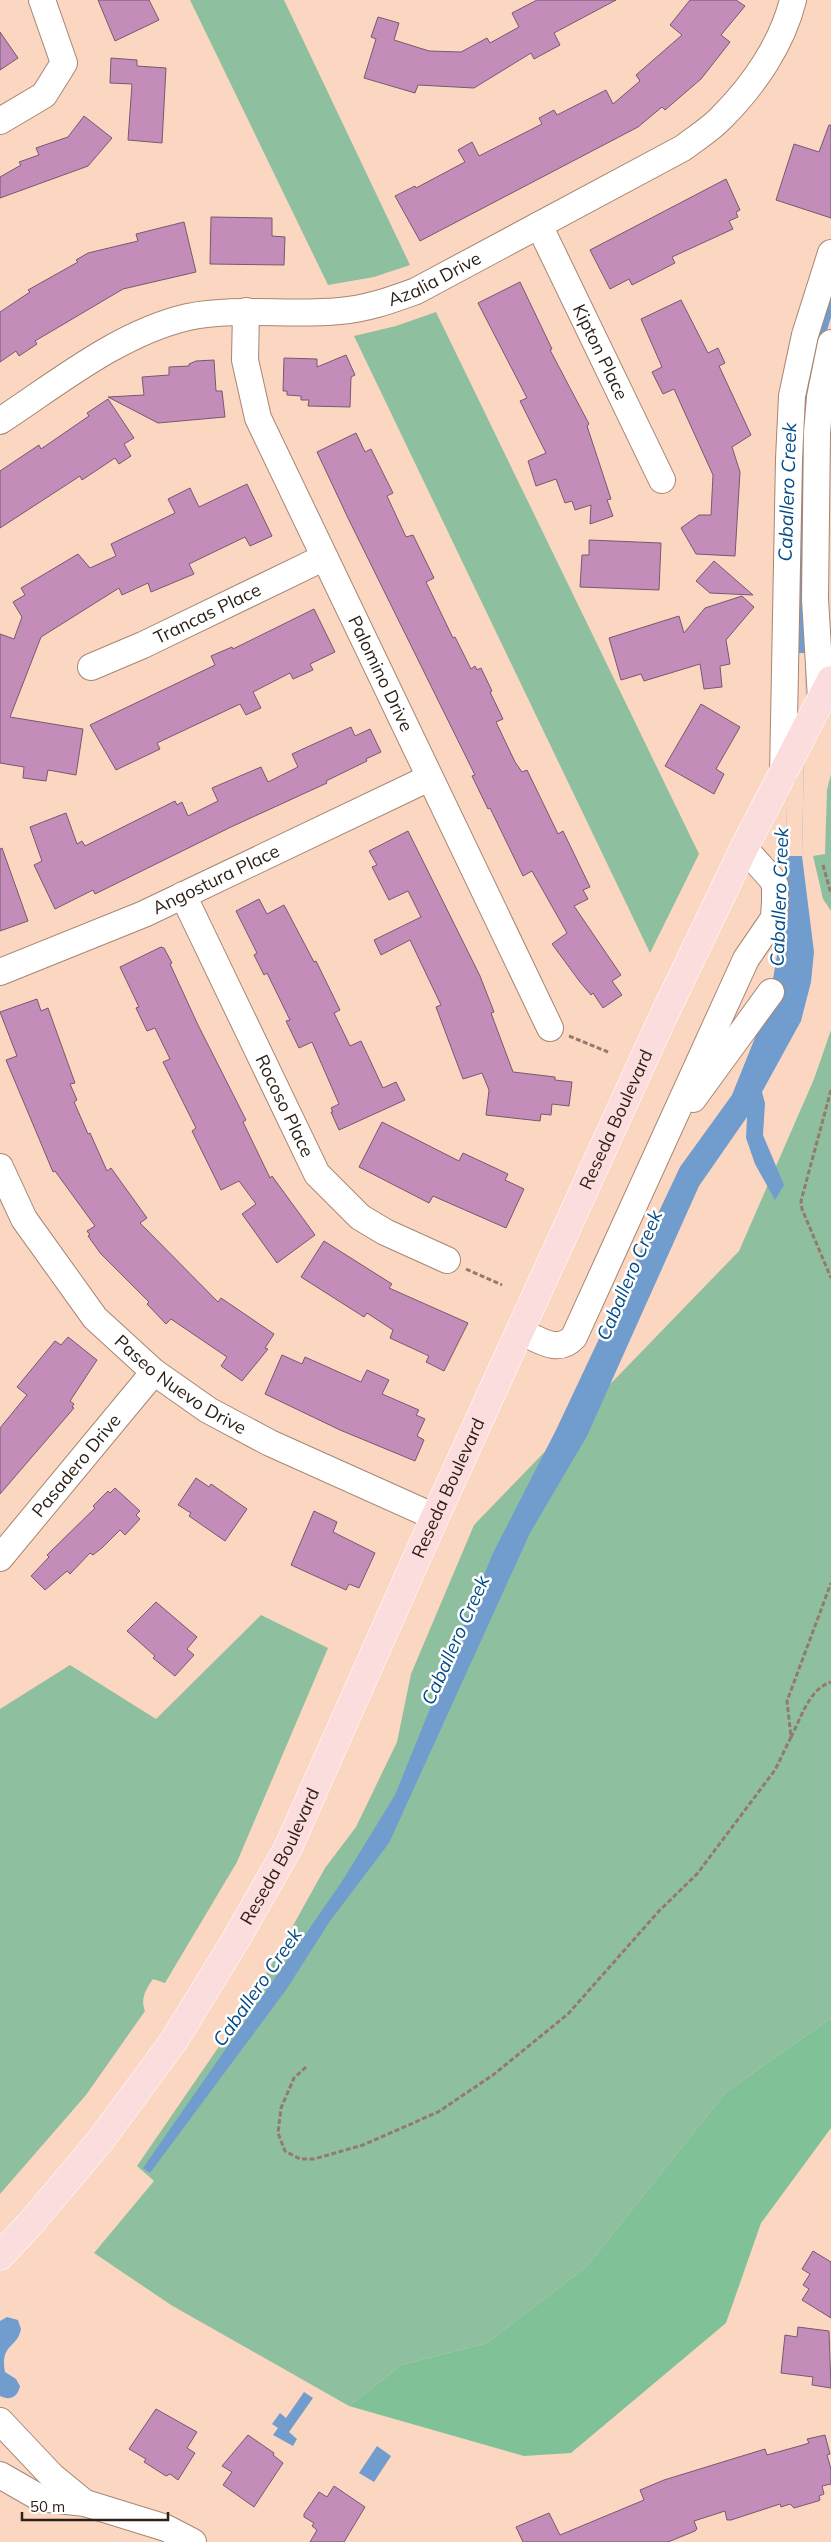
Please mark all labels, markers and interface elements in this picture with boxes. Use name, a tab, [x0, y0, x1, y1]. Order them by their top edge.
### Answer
street label: Azalia Drive	[385, 246, 485, 311]
street label: Kipton Place	[568, 300, 634, 403]
water label: Caballero Creek	[773, 421, 801, 562]
street label: Trancas Place	[150, 578, 264, 649]
street label: Palomino Drive	[343, 612, 418, 735]
water label: Caballero Creek	[765, 826, 793, 967]
street label: Angostura Place	[149, 839, 283, 919]
street label: Reseda Boulevard	[574, 1046, 658, 1193]
street label: Rocoso Place	[250, 1051, 319, 1161]
water label: Caballero Creek	[591, 1205, 668, 1344]
street label: Paseo Nuevo Drive	[110, 1330, 250, 1439]
street label: Pasadero Drive	[27, 1409, 126, 1522]
street label: Reseda Boulevard	[406, 1414, 490, 1562]
water label: Caballero Creek	[416, 1570, 495, 1708]
street label: Reseda Boulevard	[235, 1784, 324, 1929]
water label: Caballero Creek	[207, 1922, 307, 2051]
scale bar	[22, 2490, 169, 2522]
text: 50 m	[30, 2497, 65, 2516]

